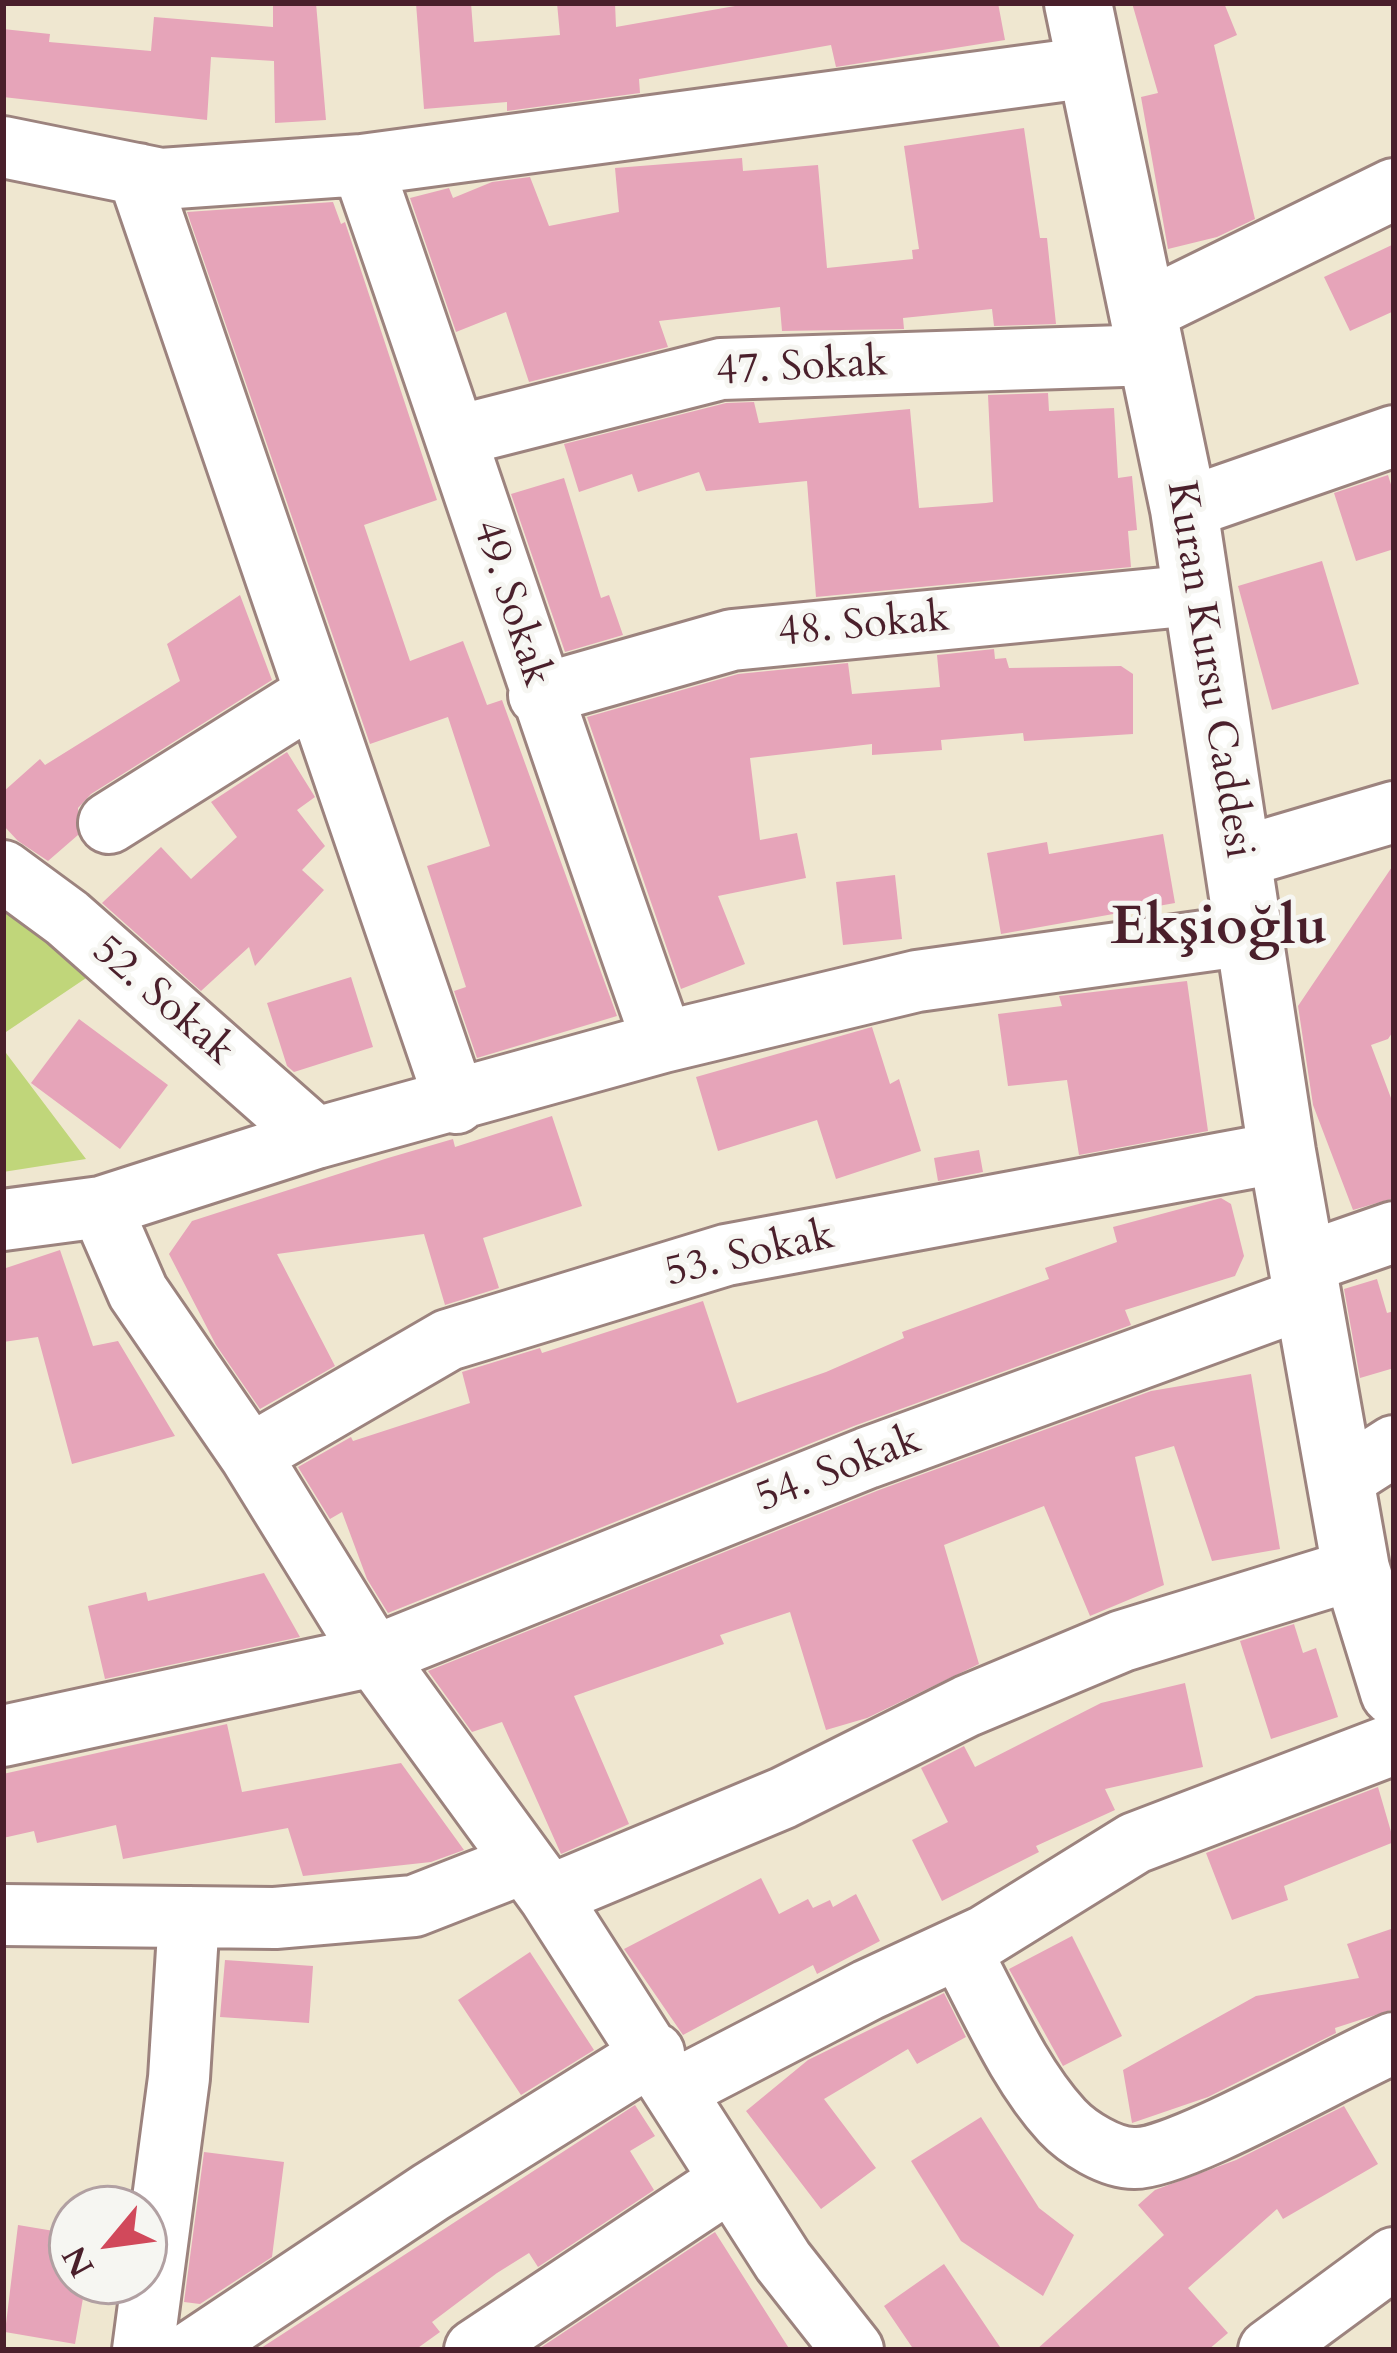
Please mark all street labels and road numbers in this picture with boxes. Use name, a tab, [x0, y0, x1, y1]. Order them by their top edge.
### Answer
street label: 47. Sokak	[715, 339, 889, 399]
street label: Kuran Kursu Caddesi	[1153, 478, 1263, 862]
street label: 49. Sokak	[459, 515, 561, 693]
street label: 48. Sokak	[776, 594, 952, 660]
street label: 52. Sokak	[81, 927, 243, 1077]
street label: 53. Sokak	[661, 1212, 839, 1300]
street label: 54. Sokak	[750, 1417, 928, 1525]

